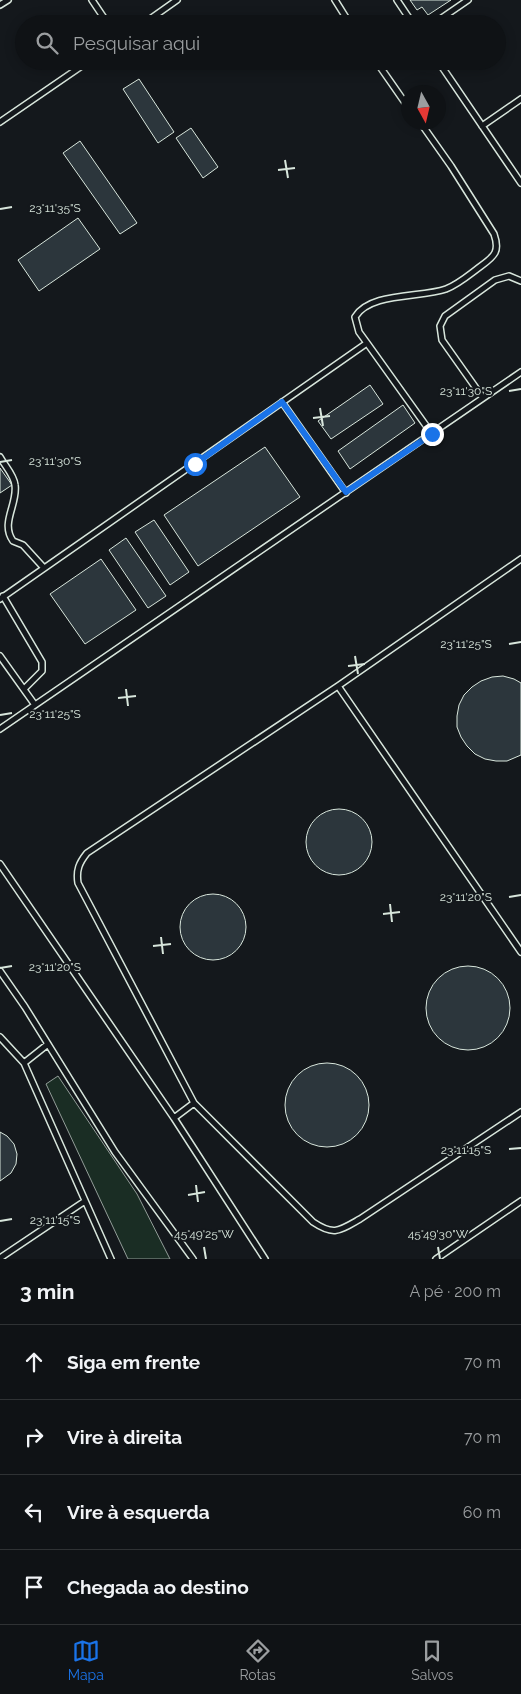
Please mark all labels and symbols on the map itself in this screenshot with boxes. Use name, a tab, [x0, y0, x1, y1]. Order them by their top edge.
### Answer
north arrow	[401, 85, 446, 130]
text: 23°11'35"S	[29, 201, 81, 215]
text: 23°11'30"S	[440, 384, 492, 398]
route end	[421, 423, 444, 446]
route start	[184, 453, 207, 476]
text: 23°11'30"S	[29, 454, 81, 468]
text: 23°11'25"S	[440, 637, 492, 651]
text: 23°11'25"S	[29, 707, 81, 721]
text: 23°11'20"S	[440, 890, 492, 904]
text: 23°11'20"S	[29, 960, 81, 974]
text: 23°11'15"S	[441, 1143, 491, 1157]
text: 23°11'15"S	[30, 1213, 80, 1227]
text: 45°49'25"W	[174, 1227, 234, 1241]
text: 45°49'30"W	[408, 1227, 469, 1241]

